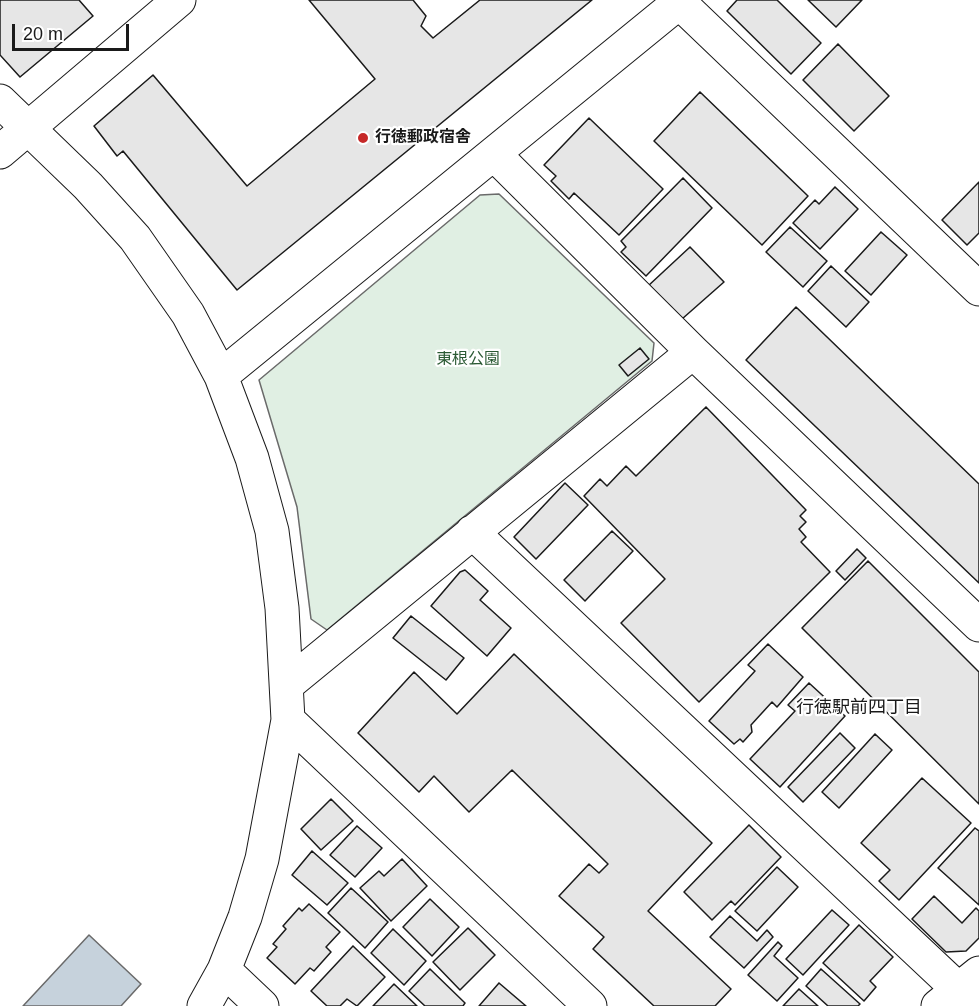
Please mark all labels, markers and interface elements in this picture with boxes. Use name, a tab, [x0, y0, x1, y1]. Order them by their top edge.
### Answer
scale bar	[15, 12, 132, 50]
text: 20 m	[23, 24, 63, 44]
place label: 行徳郵政宿舎	[375, 128, 471, 148]
marker: 行徳郵政宿舎	[356, 131, 370, 145]
park label: 東根公園	[436, 350, 500, 370]
district label: 行徳駅前四丁目	[796, 697, 922, 719]

